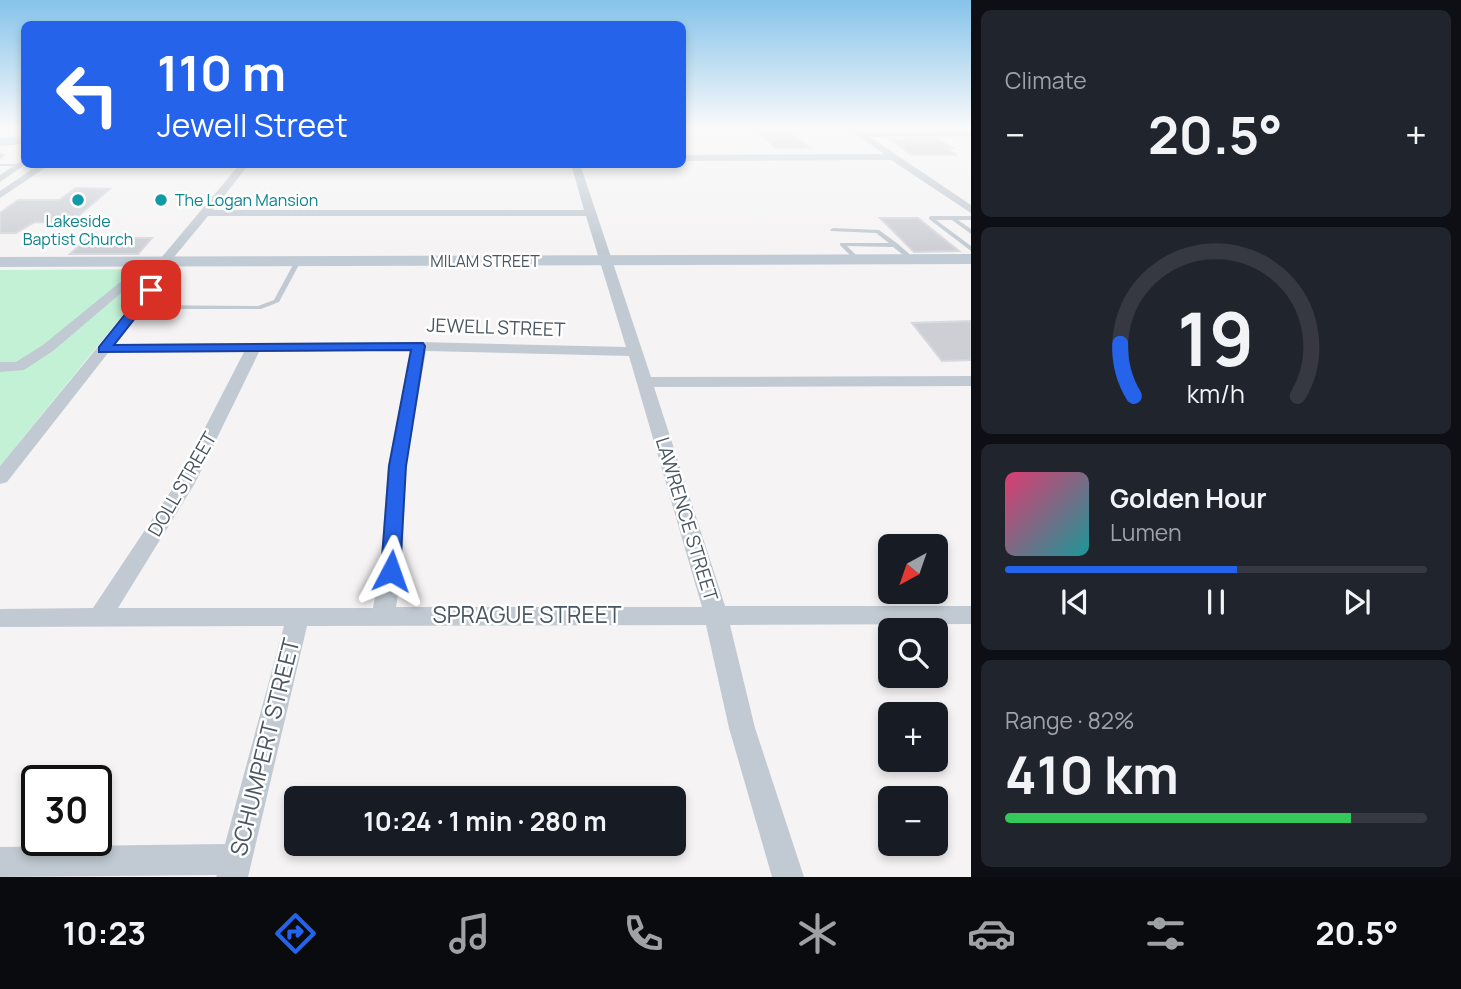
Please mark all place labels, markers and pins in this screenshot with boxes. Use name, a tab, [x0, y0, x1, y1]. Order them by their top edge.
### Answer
place label: The Logan Mansion	[175, 189, 318, 211]
marker: Lakeside Baptist Church	[70, 192, 86, 208]
marker: The Logan Mansion	[153, 192, 169, 208]
place label: Lakeside Baptist Church	[23, 210, 133, 250]
pin	[121, 260, 181, 320]

